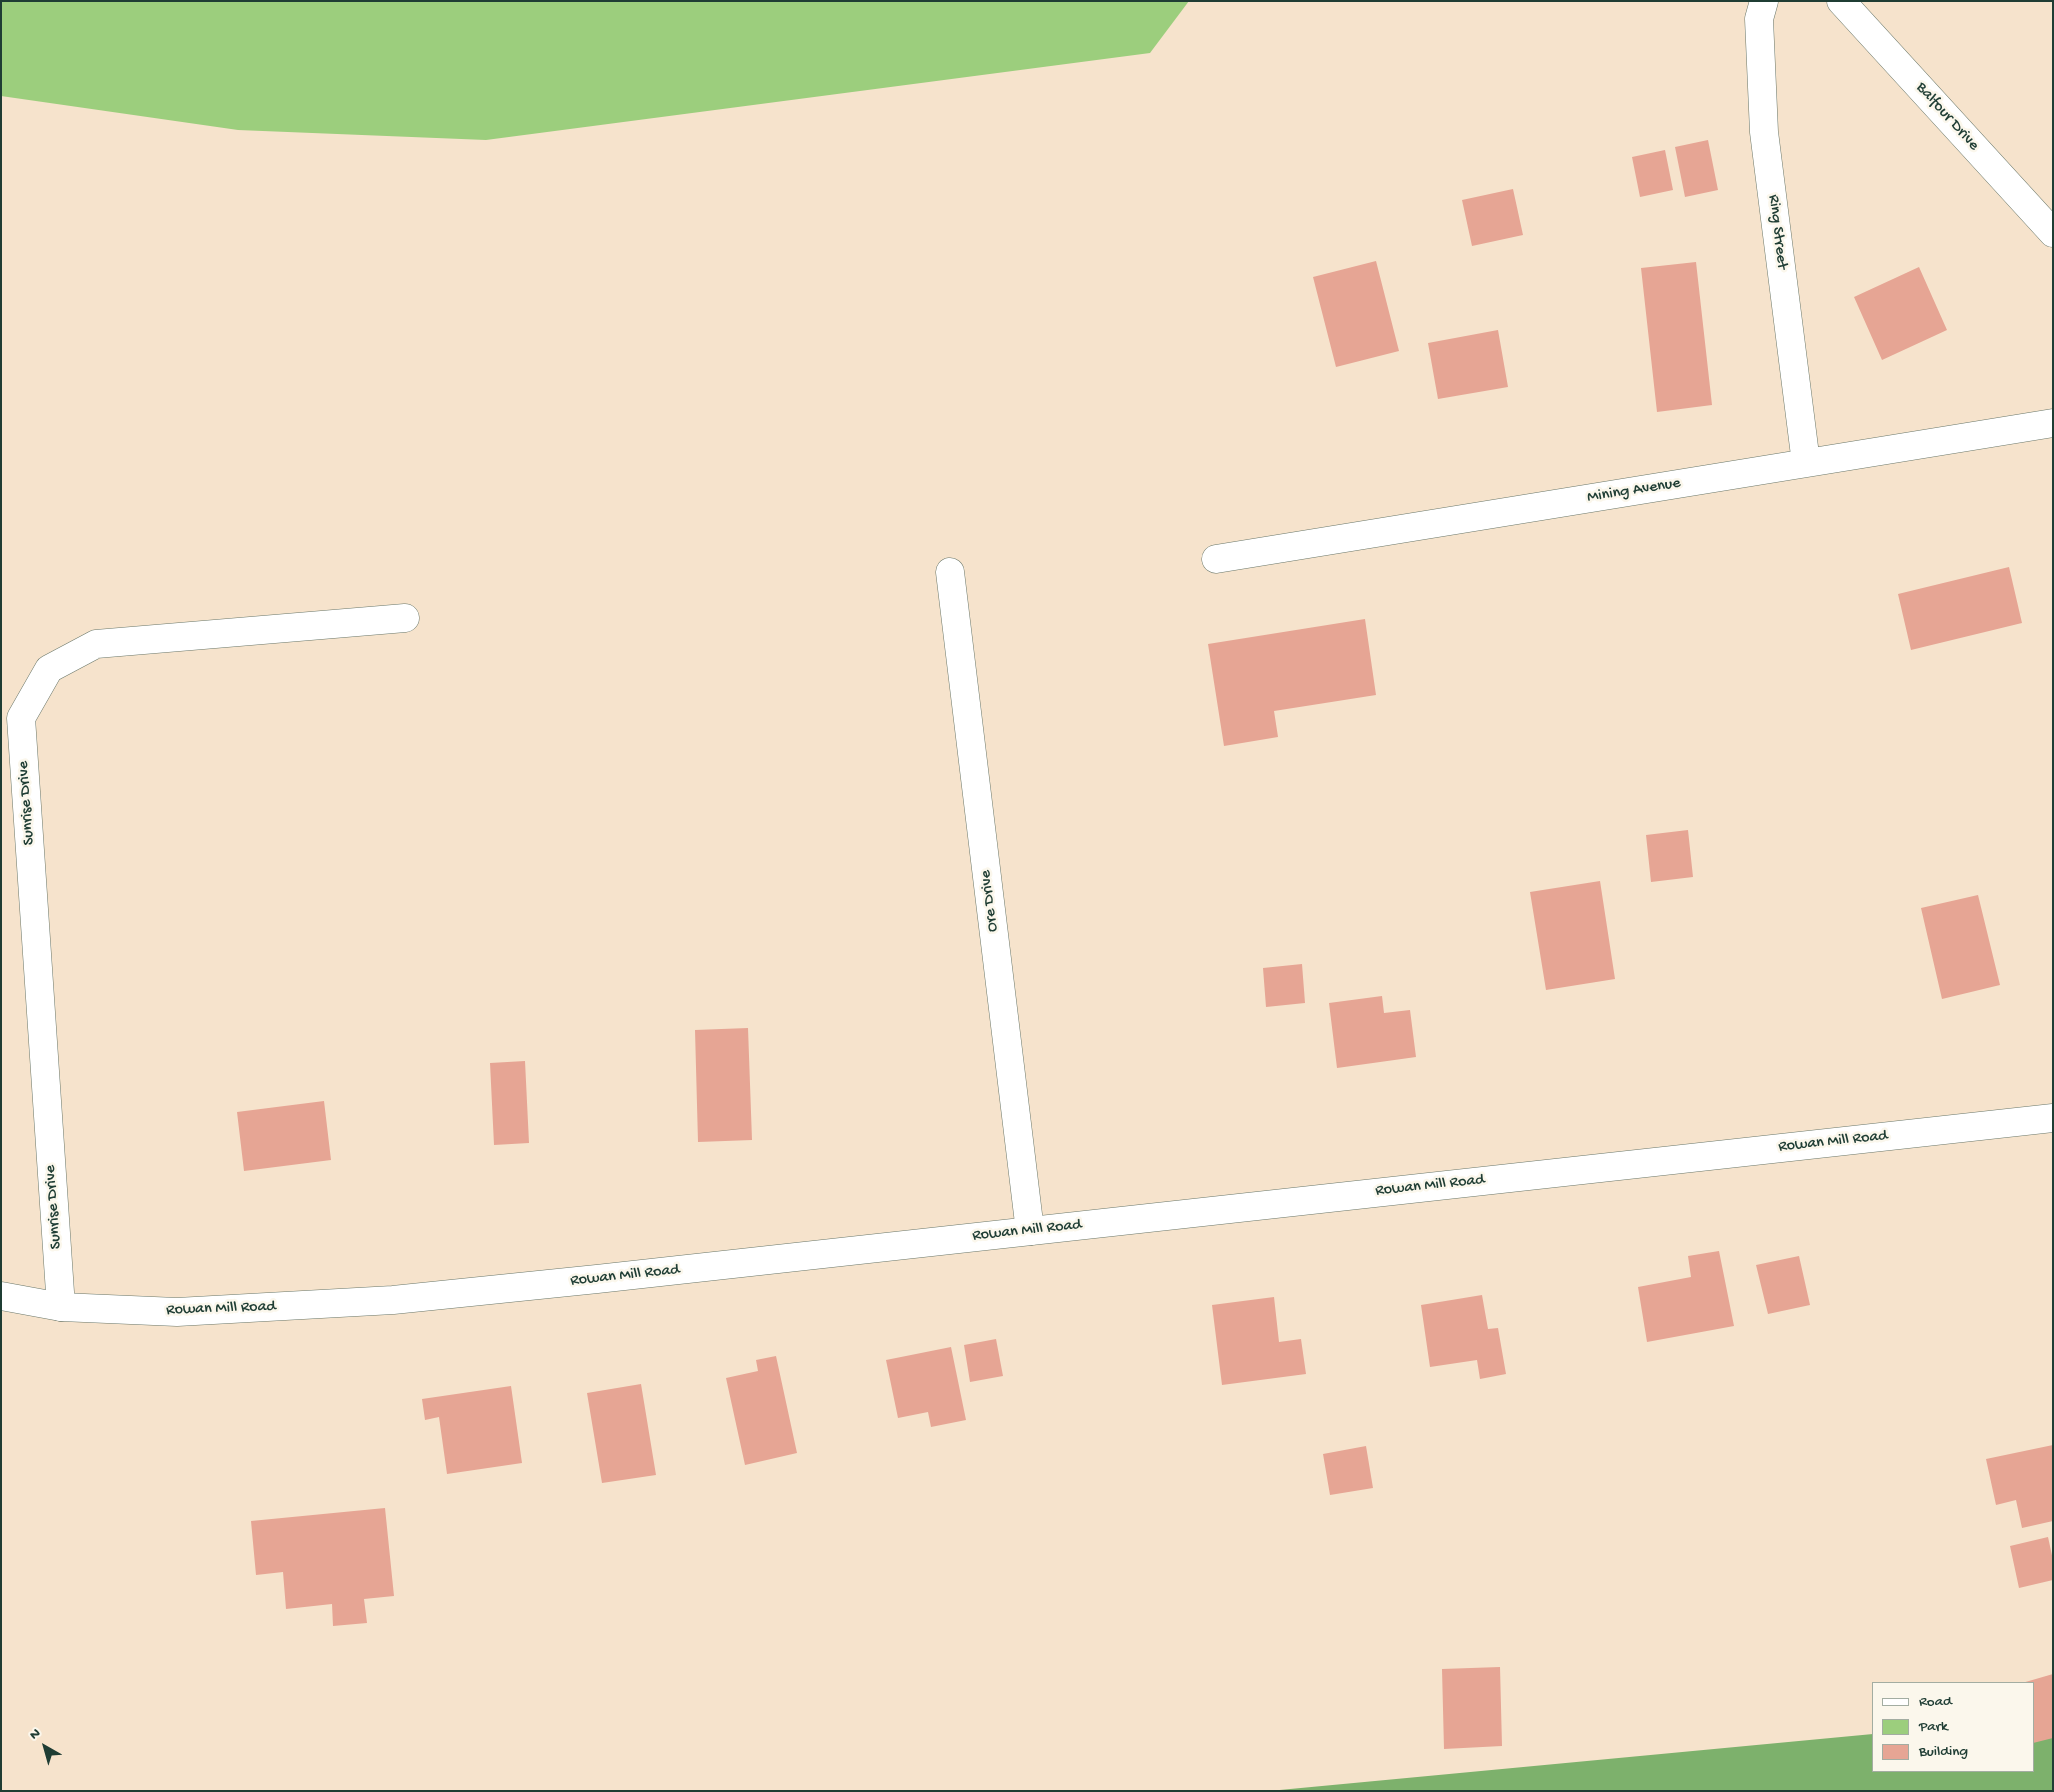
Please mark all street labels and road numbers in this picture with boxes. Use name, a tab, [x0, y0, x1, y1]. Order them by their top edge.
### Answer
street label: Balfour Drive	[1911, 79, 1983, 155]
street label: Ring Street	[1763, 194, 1791, 270]
street label: Mining Avenue	[1586, 474, 1682, 508]
street label: Sunrise Drive	[14, 760, 40, 846]
street label: Ore Drive	[977, 869, 1003, 933]
street label: Rowan Mill Road	[1777, 1127, 1889, 1157]
street label: Sunrise Drive	[41, 1164, 67, 1250]
street label: Rowan Mill Road	[1374, 1171, 1486, 1201]
street label: Rowan Mill Road	[971, 1216, 1083, 1246]
street label: Rowan Mill Road	[569, 1261, 681, 1291]
street label: Rowan Mill Road	[166, 1297, 276, 1321]

